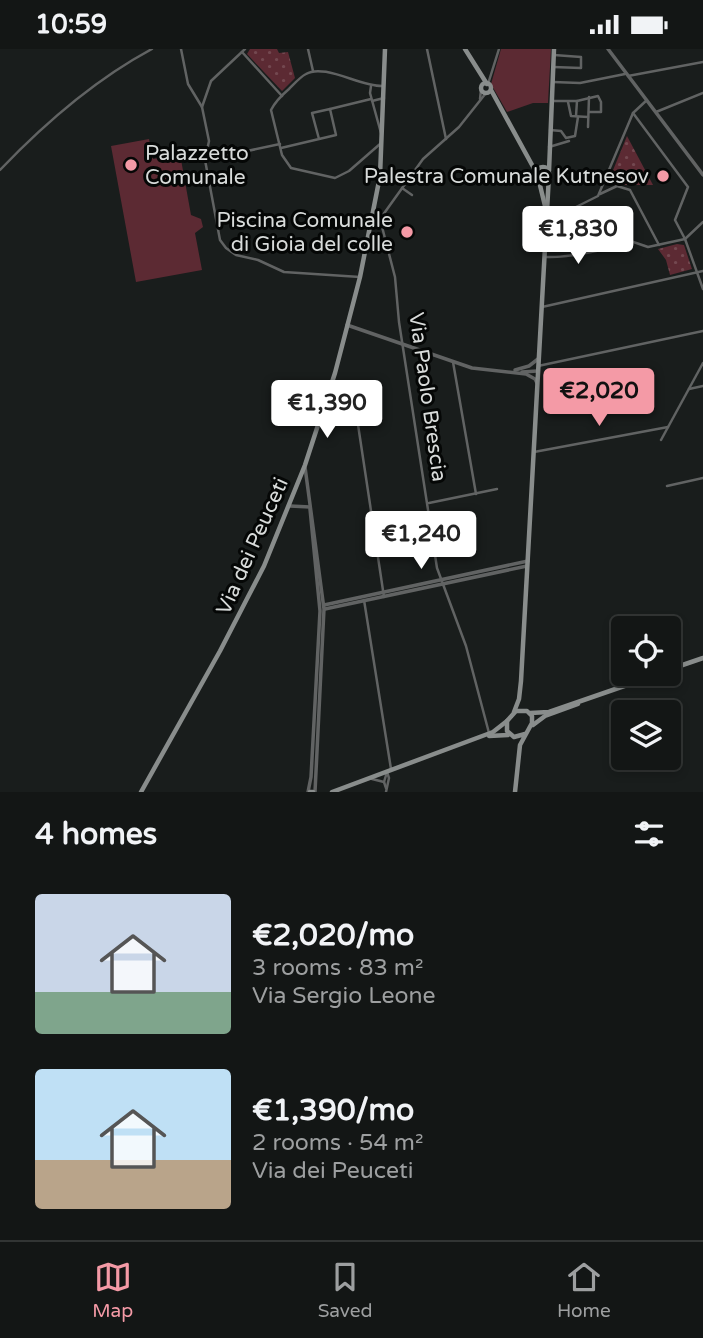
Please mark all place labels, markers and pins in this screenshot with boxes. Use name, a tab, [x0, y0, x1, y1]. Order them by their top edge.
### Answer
place label: Palazzetto Comunale	[145, 141, 249, 190]
marker: Palazzetto Comunale	[123, 157, 139, 173]
place label: Palestra Comunale Kutnesov	[364, 164, 649, 189]
marker: Palestra Comunale Kutnesov	[655, 168, 671, 184]
pin: €1,830	[521, 207, 635, 266]
place label: Piscina Comunale di Gioia del colle	[217, 208, 393, 257]
marker: Piscina Comunale di Gioia del colle	[399, 224, 415, 240]
pin: €2,020	[542, 369, 656, 428]
pin: €1,390	[270, 381, 384, 440]
pin: €1,240	[364, 511, 478, 571]

